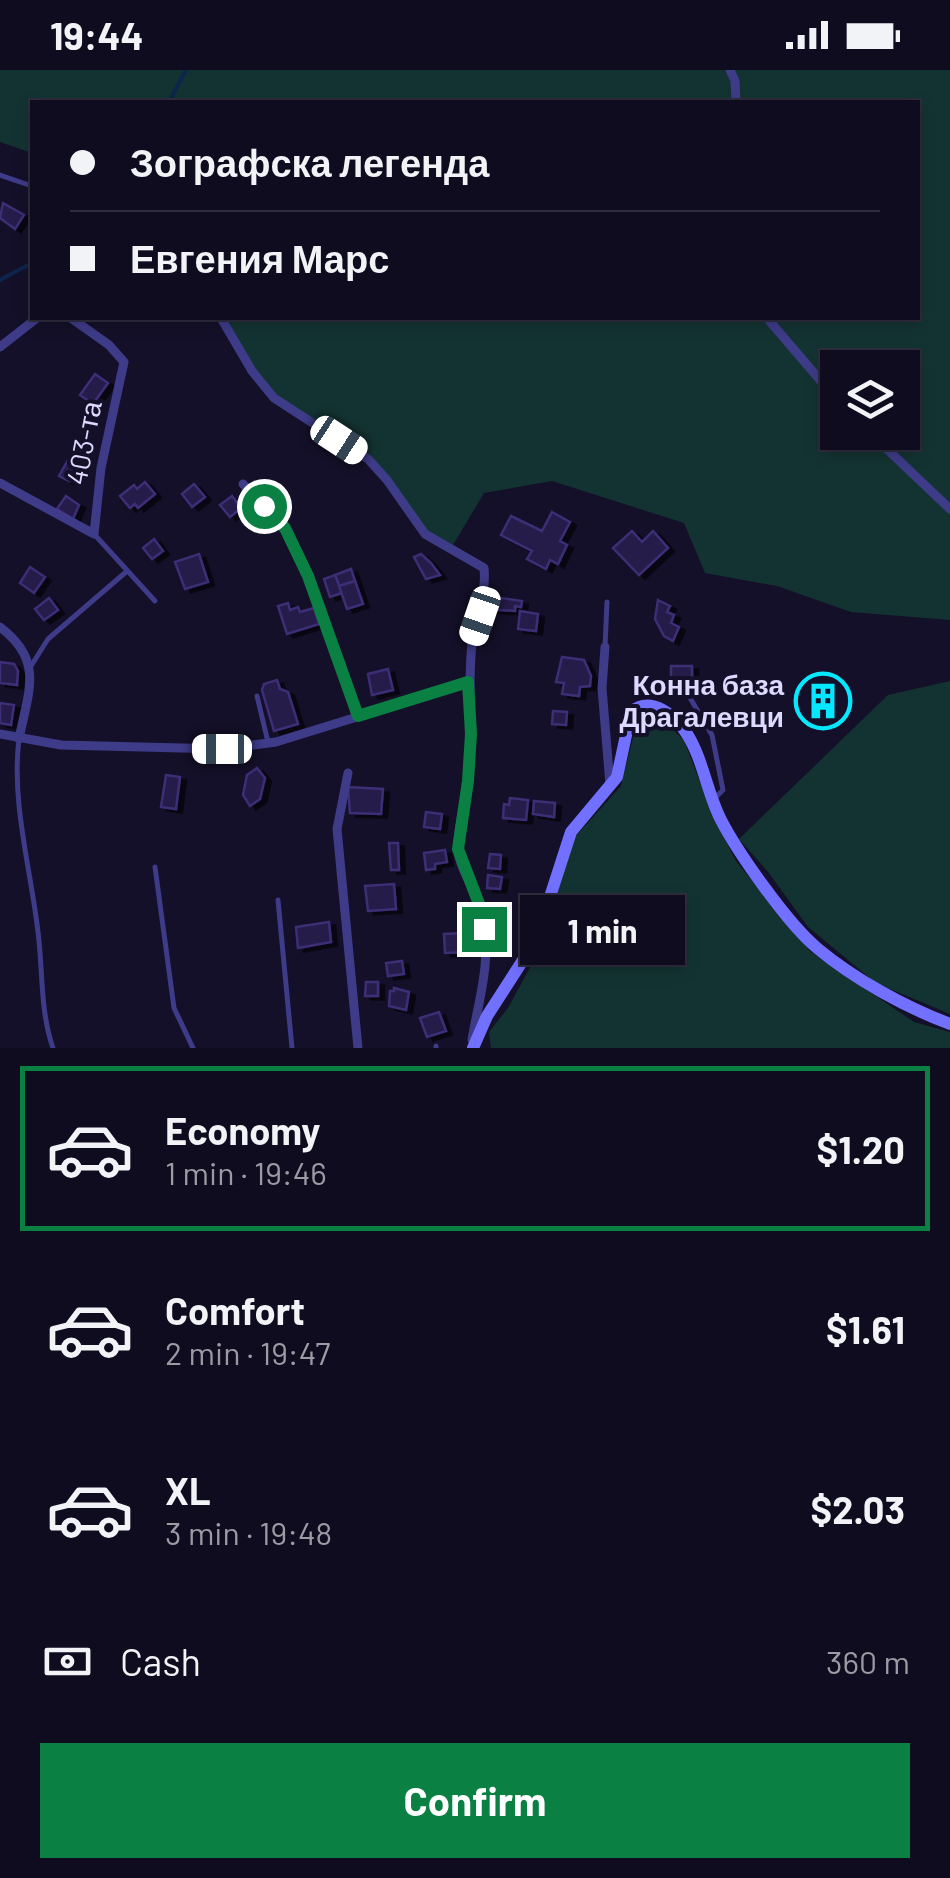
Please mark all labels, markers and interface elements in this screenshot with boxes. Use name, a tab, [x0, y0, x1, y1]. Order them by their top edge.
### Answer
text: 19:44	[50, 12, 143, 58]
text: Зографска легенда	[130, 139, 489, 185]
text: Евгения Марс	[130, 235, 389, 281]
map controls	[820, 350, 920, 450]
button: layers	[820, 350, 920, 450]
street label: 403-та	[58, 398, 108, 488]
car	[306, 411, 372, 469]
route start	[242, 484, 287, 529]
car	[456, 583, 504, 649]
place label: Конна база Драгалевци	[620, 667, 784, 733]
building icon: Конна база Драгалевци	[793, 671, 853, 731]
car	[192, 734, 252, 764]
callout: 1 min	[519, 894, 684, 964]
route end	[462, 907, 507, 952]
text: 1 min	[567, 911, 638, 949]
icon: car	[45, 1104, 135, 1194]
text: Economy	[165, 1107, 320, 1153]
text: $1.20	[817, 1126, 905, 1172]
text: 1 min · 19:46	[165, 1153, 327, 1191]
icon: car	[45, 1284, 135, 1374]
text: Comfort	[165, 1287, 305, 1333]
text: $1.61	[826, 1306, 905, 1352]
text: 2 min · 19:47	[165, 1333, 330, 1371]
icon: car	[45, 1464, 135, 1554]
text: XL	[165, 1467, 211, 1513]
text: $2.03	[811, 1486, 905, 1532]
text: 3 min · 19:48	[165, 1513, 332, 1551]
icon: cash	[40, 1634, 95, 1689]
text: Cash	[120, 1638, 201, 1684]
text: 360 m	[826, 1642, 910, 1680]
button: Confirm	[40, 1743, 910, 1858]

